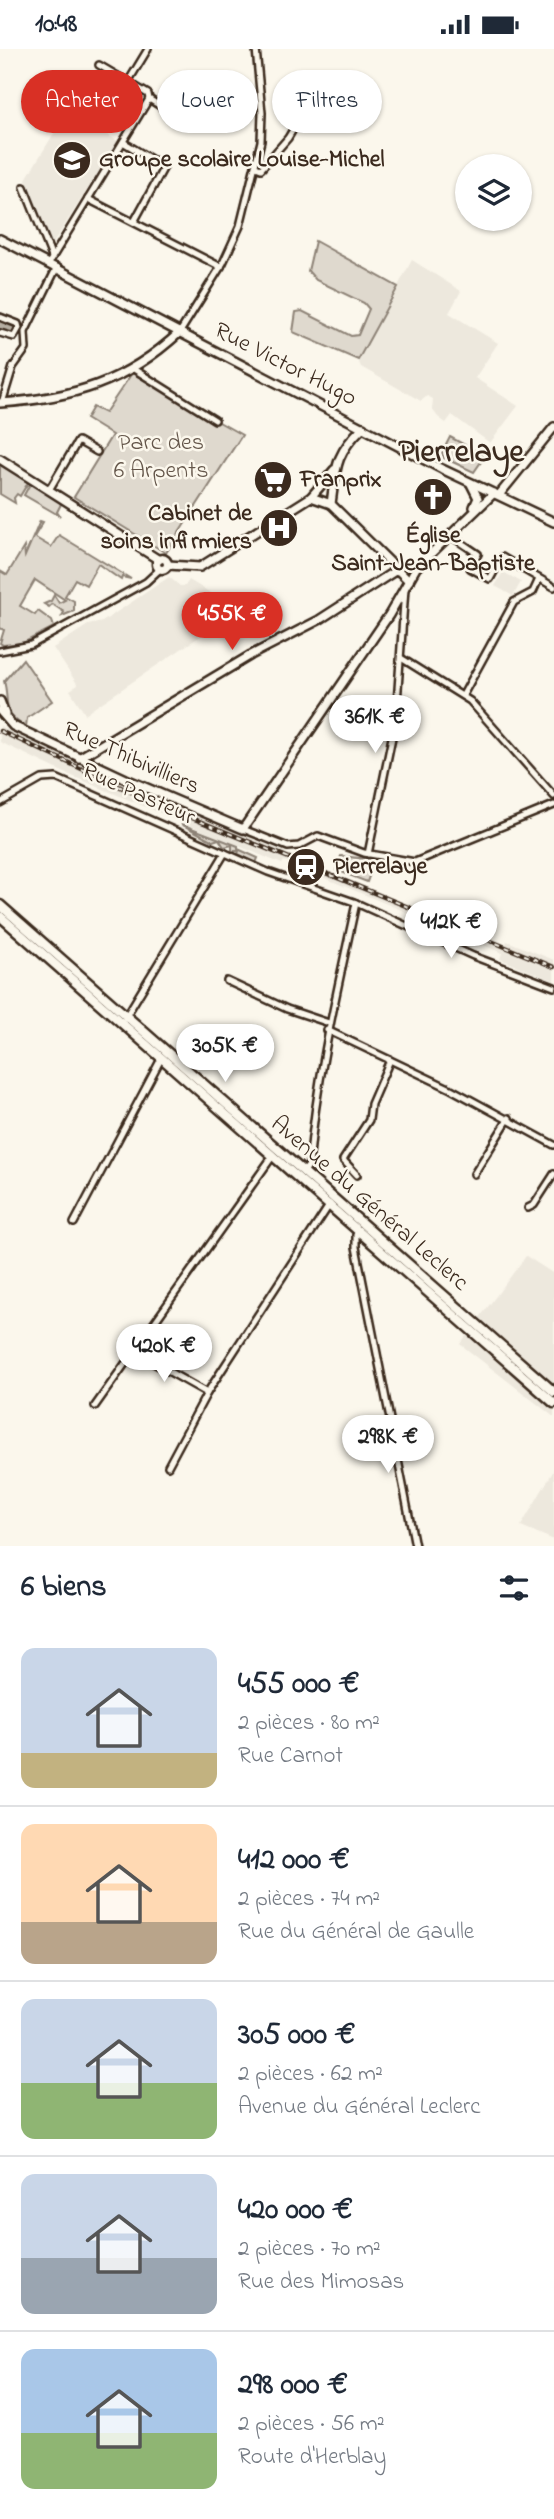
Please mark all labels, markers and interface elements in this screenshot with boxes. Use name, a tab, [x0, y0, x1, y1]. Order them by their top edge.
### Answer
text: 10:48	[35, 6, 77, 44]
chip: Acheter	[21, 70, 143, 133]
chip: Louer	[157, 70, 258, 133]
chip: Filtres	[272, 70, 382, 133]
school or university icon: Groupe scolaire Louise-Michel	[51, 139, 93, 181]
place label: Groupe scolaire Louise-Michel	[99, 143, 385, 178]
map controls	[455, 154, 532, 231]
button: layers	[455, 154, 532, 231]
street label: Rue Victor Hugo	[208, 314, 362, 416]
park label: Parc des 6 Arpents	[114, 426, 208, 489]
district label: Pierrelaye	[398, 430, 525, 478]
supermarket icon: Franprix	[252, 459, 294, 501]
place label: Franprix	[299, 463, 382, 498]
church icon: Église Saint-Jean-Baptiste	[412, 476, 454, 518]
place label: Cabinet de soins infirmiers	[101, 497, 253, 560]
hospital icon: Cabinet de soins infirmiers	[258, 507, 300, 549]
place label: Église Saint-Jean-Baptiste	[331, 519, 536, 582]
pin: 455K €	[175, 593, 289, 652]
text: 455K €	[198, 598, 266, 631]
pin: 361K €	[318, 695, 432, 755]
text: 361K €	[345, 701, 405, 734]
street label: Rue Thibivilliers	[57, 713, 205, 805]
street label: Rue Pasteur	[76, 754, 201, 836]
station icon: Pierrelaye	[285, 846, 327, 888]
place label: Pierrelaye	[333, 850, 428, 886]
pin: 412K €	[394, 901, 508, 960]
text: 412K €	[420, 906, 482, 939]
pin: 305K €	[168, 1025, 282, 1084]
text: 305K €	[192, 1030, 258, 1063]
street label: Avenue du Général Leclerc	[262, 1108, 476, 1300]
pin: 420K €	[107, 1325, 221, 1384]
text: 420K €	[132, 1330, 196, 1363]
pin: 298K €	[331, 1415, 445, 1475]
text: 298K €	[358, 1421, 418, 1454]
text: 6 biens	[21, 1566, 106, 1610]
icon: filters	[495, 1569, 533, 1607]
text: 455 000 €	[238, 1663, 359, 1707]
icon: home	[77, 1676, 161, 1760]
text: 2 pièces · 80 m²	[238, 1707, 380, 1740]
text: Rue Carnot	[238, 1740, 343, 1773]
text: 412 000 €	[238, 1839, 350, 1883]
icon: home	[77, 1852, 161, 1936]
text: 2 pièces · 74 m²	[238, 1883, 380, 1916]
text: Rue du Général de Gaulle	[238, 1916, 474, 1949]
text: 305 000 €	[238, 2014, 355, 2058]
icon: home	[77, 2027, 161, 2111]
text: 2 pièces · 62 m²	[238, 2058, 383, 2091]
text: Avenue du Général Leclerc	[238, 2091, 480, 2124]
text: 420 000 €	[238, 2189, 353, 2233]
icon: home	[77, 2202, 161, 2286]
text: 2 pièces · 70 m²	[238, 2233, 381, 2266]
text: Rue des Mimosas	[238, 2266, 404, 2299]
text: 298 000 €	[238, 2364, 348, 2408]
icon: home	[77, 2377, 161, 2461]
text: 2 pièces · 56 m²	[238, 2408, 384, 2441]
text: Route d'Herblay	[238, 2441, 386, 2474]

